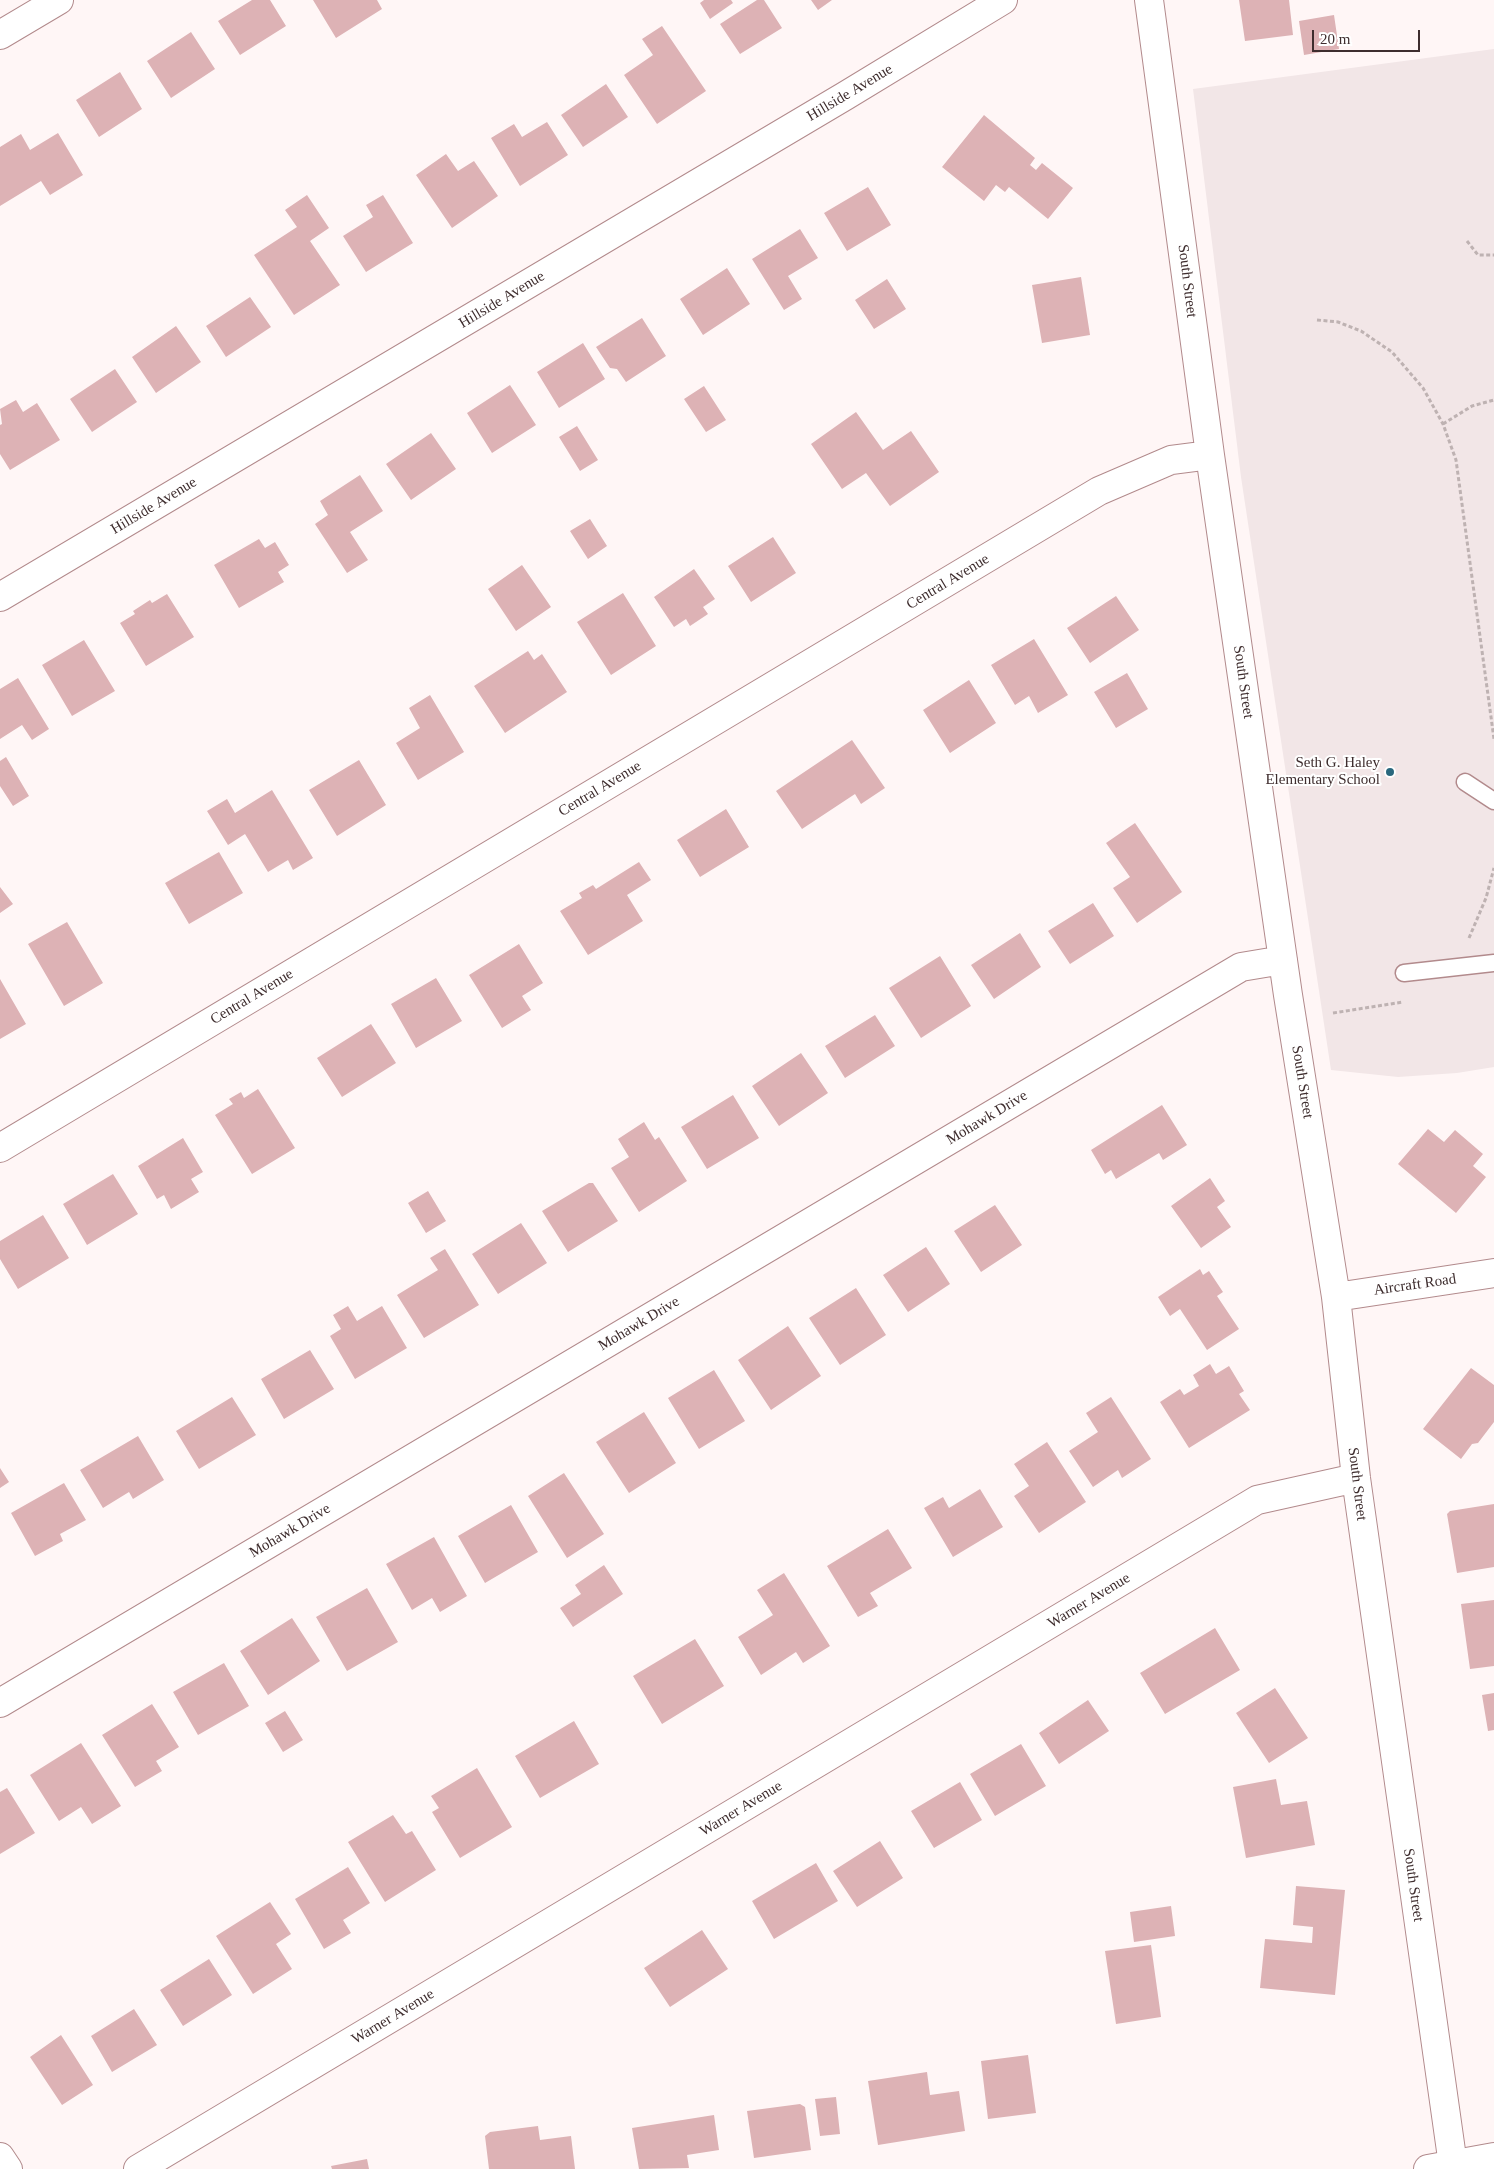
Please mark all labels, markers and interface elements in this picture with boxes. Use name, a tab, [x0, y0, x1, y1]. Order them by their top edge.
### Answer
scale bar	[1314, 20, 1422, 52]
text: 20 m	[1320, 31, 1350, 47]
street label: Hillside Avenue	[804, 60, 896, 126]
street label: South Street	[1174, 243, 1200, 319]
street label: Hillside Avenue	[456, 267, 548, 333]
street label: Hillside Avenue	[108, 473, 200, 539]
street label: Central Avenue	[903, 550, 993, 614]
street label: South Street	[1229, 644, 1257, 720]
place label: Seth G. Haley Elementary School	[1265, 754, 1380, 789]
street label: Central Avenue	[555, 757, 645, 821]
marker: Seth G. Haley Elementary School	[1384, 766, 1396, 778]
street label: Central Avenue	[207, 965, 297, 1029]
street label: South Street	[1287, 1044, 1317, 1120]
street label: Mohawk Drive	[943, 1087, 1031, 1149]
street label: Aircraft Road	[1373, 1270, 1457, 1300]
street label: Mohawk Drive	[595, 1293, 683, 1355]
street label: South Street	[1344, 1446, 1370, 1522]
street label: Mohawk Drive	[246, 1500, 334, 1562]
street label: Warner Avenue	[1044, 1569, 1134, 1633]
street label: Warner Avenue	[696, 1777, 786, 1841]
street label: South Street	[1399, 1847, 1427, 1923]
street label: Warner Avenue	[348, 1985, 438, 2049]

